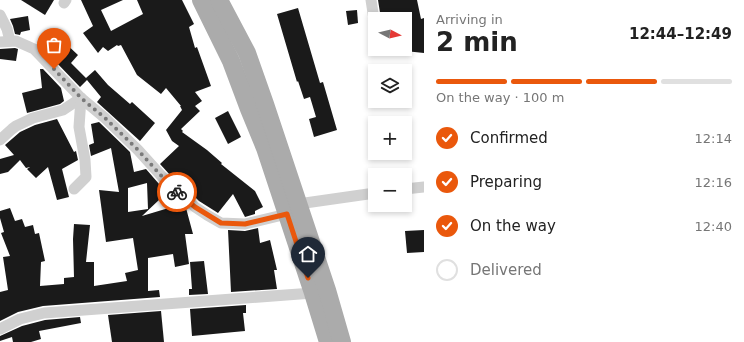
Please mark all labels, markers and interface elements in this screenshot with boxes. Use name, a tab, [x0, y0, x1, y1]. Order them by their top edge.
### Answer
north arrow	[368, 12, 412, 56]
map controls	[368, 12, 412, 212]
text: Arriving in	[436, 12, 503, 27]
text: 12:44–12:49	[629, 25, 732, 43]
text: 2 min	[436, 27, 518, 57]
pin	[37, 28, 71, 69]
icon: bag	[43, 34, 65, 56]
button: layers	[368, 64, 412, 108]
text: On the way · 100 m	[436, 90, 564, 105]
button: +	[368, 116, 412, 160]
icon: check	[436, 127, 458, 149]
text: Confirmed	[470, 129, 548, 147]
text: 12:14	[695, 131, 732, 146]
button: −	[368, 168, 412, 212]
icon: check	[436, 171, 458, 193]
courier	[157, 172, 197, 212]
text: Preparing	[470, 173, 542, 191]
text: 12:16	[695, 175, 732, 190]
icon: bike	[166, 181, 188, 203]
icon: check	[436, 215, 458, 237]
text: On the way	[470, 217, 556, 235]
text: 12:40	[695, 219, 732, 234]
pin	[291, 237, 325, 278]
icon: home	[297, 243, 319, 265]
text: Delivered	[470, 261, 542, 279]

